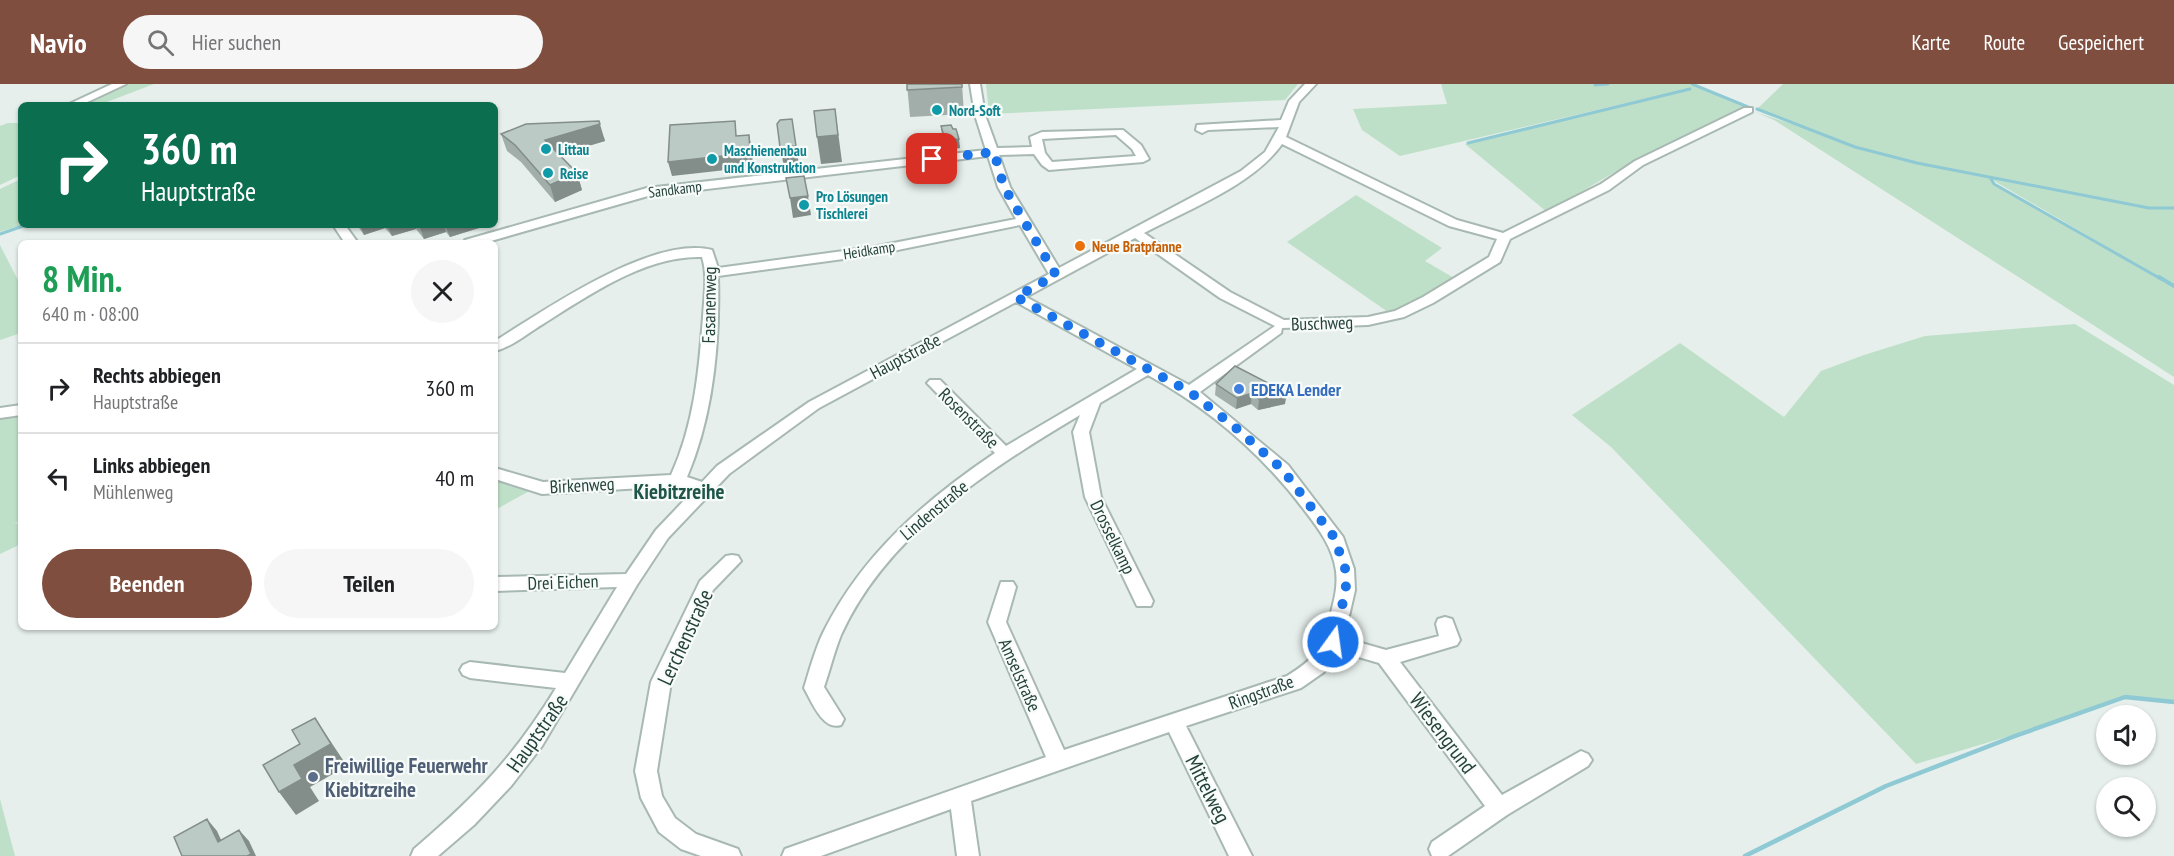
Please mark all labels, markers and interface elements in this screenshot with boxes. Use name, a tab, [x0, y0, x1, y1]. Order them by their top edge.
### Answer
search box	[123, 15, 543, 69]
text: Navio	[30, 24, 87, 61]
icon: search	[144, 26, 177, 59]
text: Hier suchen	[192, 28, 281, 56]
text: Karte	[1912, 29, 1950, 56]
text: Route	[1983, 29, 2025, 56]
text: Gespeichert	[2058, 29, 2144, 56]
place label: Nord-Soft	[949, 101, 1001, 120]
marker: Nord-Soft	[930, 103, 944, 117]
text: 360 m	[141, 121, 238, 176]
icon: right	[42, 126, 120, 204]
pin	[906, 133, 957, 184]
place label: Littau	[558, 140, 590, 159]
place label: Maschienenbau und Konstruktion	[724, 141, 816, 177]
marker: Littau	[539, 142, 553, 156]
icon: arrive	[915, 142, 948, 175]
marker: Maschienenbau und Konstruktion	[705, 152, 719, 166]
place label: Reise	[560, 164, 588, 183]
marker: Reise	[541, 166, 555, 180]
text: Hauptstraße	[141, 174, 256, 208]
street label: Sandkamp	[647, 176, 703, 202]
place label: Pro Lösungen Tischlerei	[816, 187, 888, 223]
marker: Pro Lösungen Tischlerei	[797, 198, 811, 212]
street label: Heidkamp	[842, 237, 896, 263]
place label: Neue Bratpfanne	[1092, 237, 1182, 256]
marker: Neue Bratpfanne	[1073, 239, 1087, 253]
text: 8 Min.	[42, 255, 122, 302]
button: close	[411, 260, 474, 323]
street label: Fasanenweg	[697, 266, 721, 344]
text: 640 m · 08:00	[42, 301, 139, 327]
street label: Buschweg	[1291, 310, 1353, 336]
street label: Hauptstraße	[866, 328, 944, 384]
text: Rechts abbiegen	[93, 361, 221, 389]
icon: right	[42, 372, 75, 405]
text: 360 m	[425, 374, 474, 402]
place label: EDEKA Lender	[1251, 378, 1342, 401]
marker: EDEKA Lender	[1232, 382, 1246, 396]
street label: Rosenstraße	[934, 383, 1004, 453]
text: Hauptstraße	[93, 389, 178, 415]
text: Links abbiegen	[93, 451, 210, 479]
icon: left	[42, 462, 75, 495]
text: 40 m	[435, 464, 474, 492]
street label: Birkenweg	[549, 472, 615, 498]
street label: Lindenstraße	[895, 475, 973, 545]
district label: Kiebitzreihe	[633, 478, 725, 505]
text: Mühlenweg	[93, 479, 173, 505]
street label: Drosselkamp	[1085, 496, 1141, 578]
button: Beenden	[42, 549, 252, 618]
button: Teilen	[264, 549, 474, 618]
street label: Drei Eichen	[527, 569, 599, 595]
street label: Lerchenstraße	[651, 585, 719, 689]
position arrow	[1301, 610, 1365, 674]
street label: Amselstraße	[994, 635, 1046, 715]
street label: Ringstraße	[1225, 670, 1297, 714]
street label: Wiesengrund	[1404, 687, 1482, 779]
street label: Hauptstraße	[500, 689, 574, 777]
map controls	[2096, 705, 2156, 837]
button: sound	[2096, 705, 2156, 765]
street label: Mittelweg	[1179, 750, 1237, 828]
place label: Freiwillige Feuerwehr Kiebitzreihe	[325, 752, 489, 803]
marker: Freiwillige Feuerwehr Kiebitzreihe	[306, 770, 320, 784]
button: search	[2096, 777, 2156, 837]

